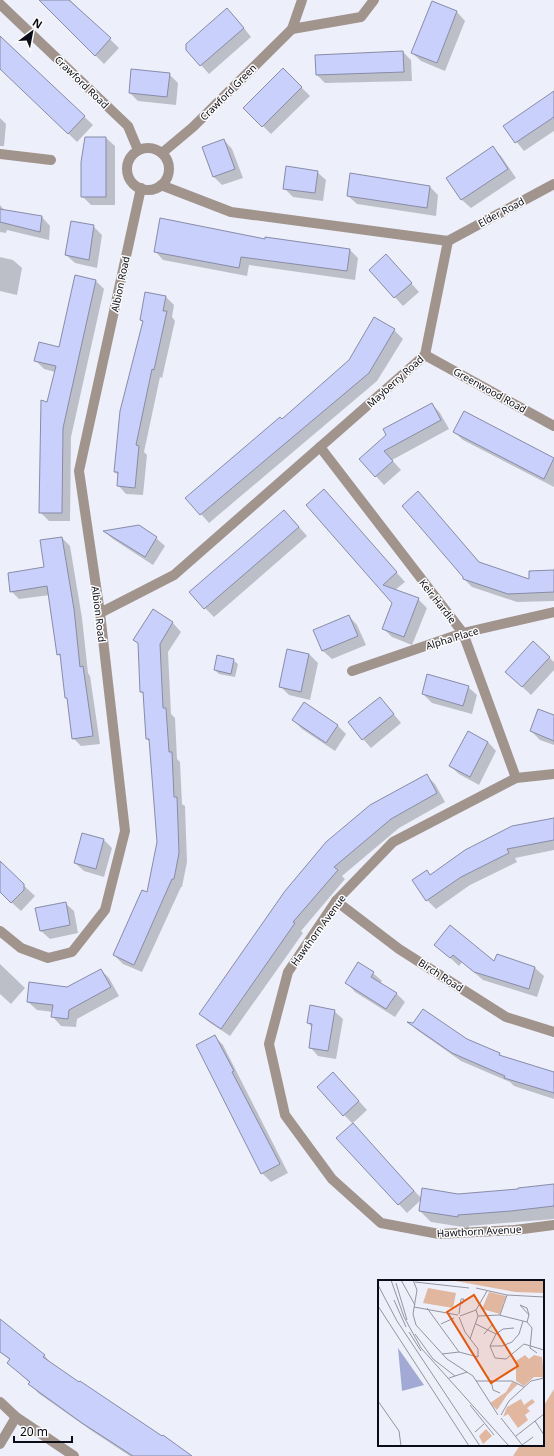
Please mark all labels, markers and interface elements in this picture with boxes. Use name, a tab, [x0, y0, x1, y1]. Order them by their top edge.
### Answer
north arrow	[12, 12, 52, 52]
text: N	[30, 14, 45, 32]
street label: Crawford Road	[52, 53, 112, 111]
street label: Crawford Green	[197, 61, 259, 123]
street label: Elder Road	[475, 194, 527, 230]
street label: Albion Road	[107, 255, 133, 313]
street label: Mayberry Road	[364, 352, 426, 410]
street label: Greenwood Road	[451, 364, 529, 416]
street label: Keir Hardie	[416, 576, 460, 626]
street label: Albion Road	[89, 585, 109, 643]
street label: Alpha Place	[424, 623, 480, 653]
street label: Hawthorn Avenue	[287, 891, 349, 968]
street label: Birch Road	[416, 955, 466, 995]
street label: Hawthorn Avenue	[436, 1222, 522, 1240]
inset map	[378, 1280, 544, 1446]
scale bar	[14, 1418, 72, 1444]
text: 20 m	[20, 1423, 48, 1440]

